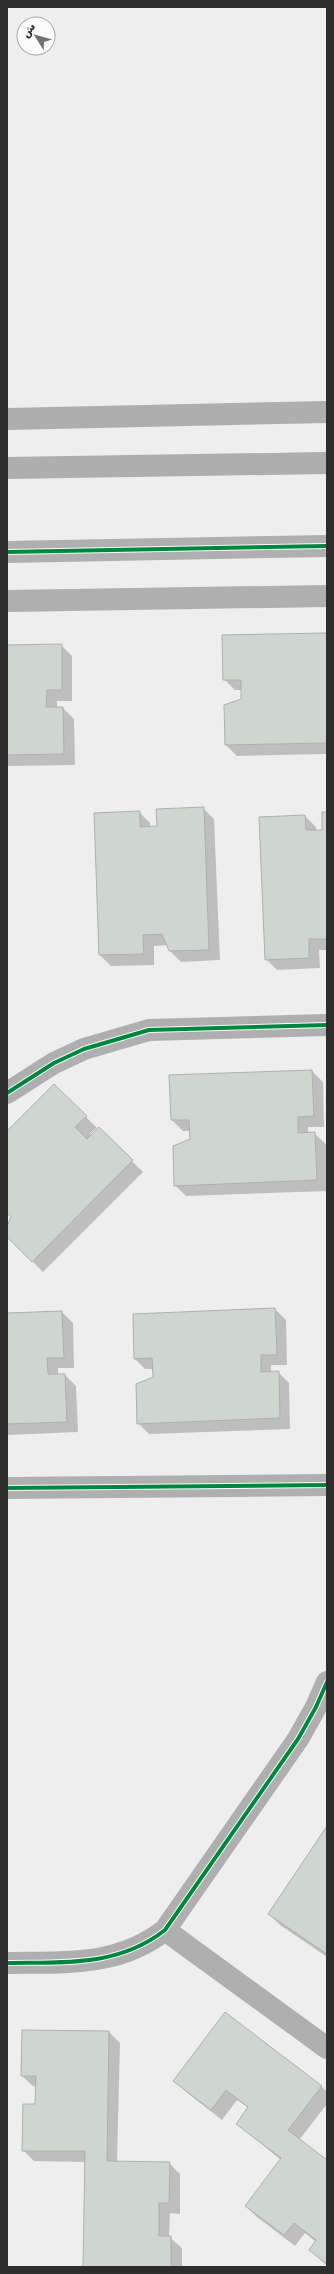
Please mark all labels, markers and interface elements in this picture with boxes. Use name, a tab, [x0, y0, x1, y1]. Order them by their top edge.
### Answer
north arrow	[16, 16, 56, 56]
text: ش	[19, 20, 38, 40]

